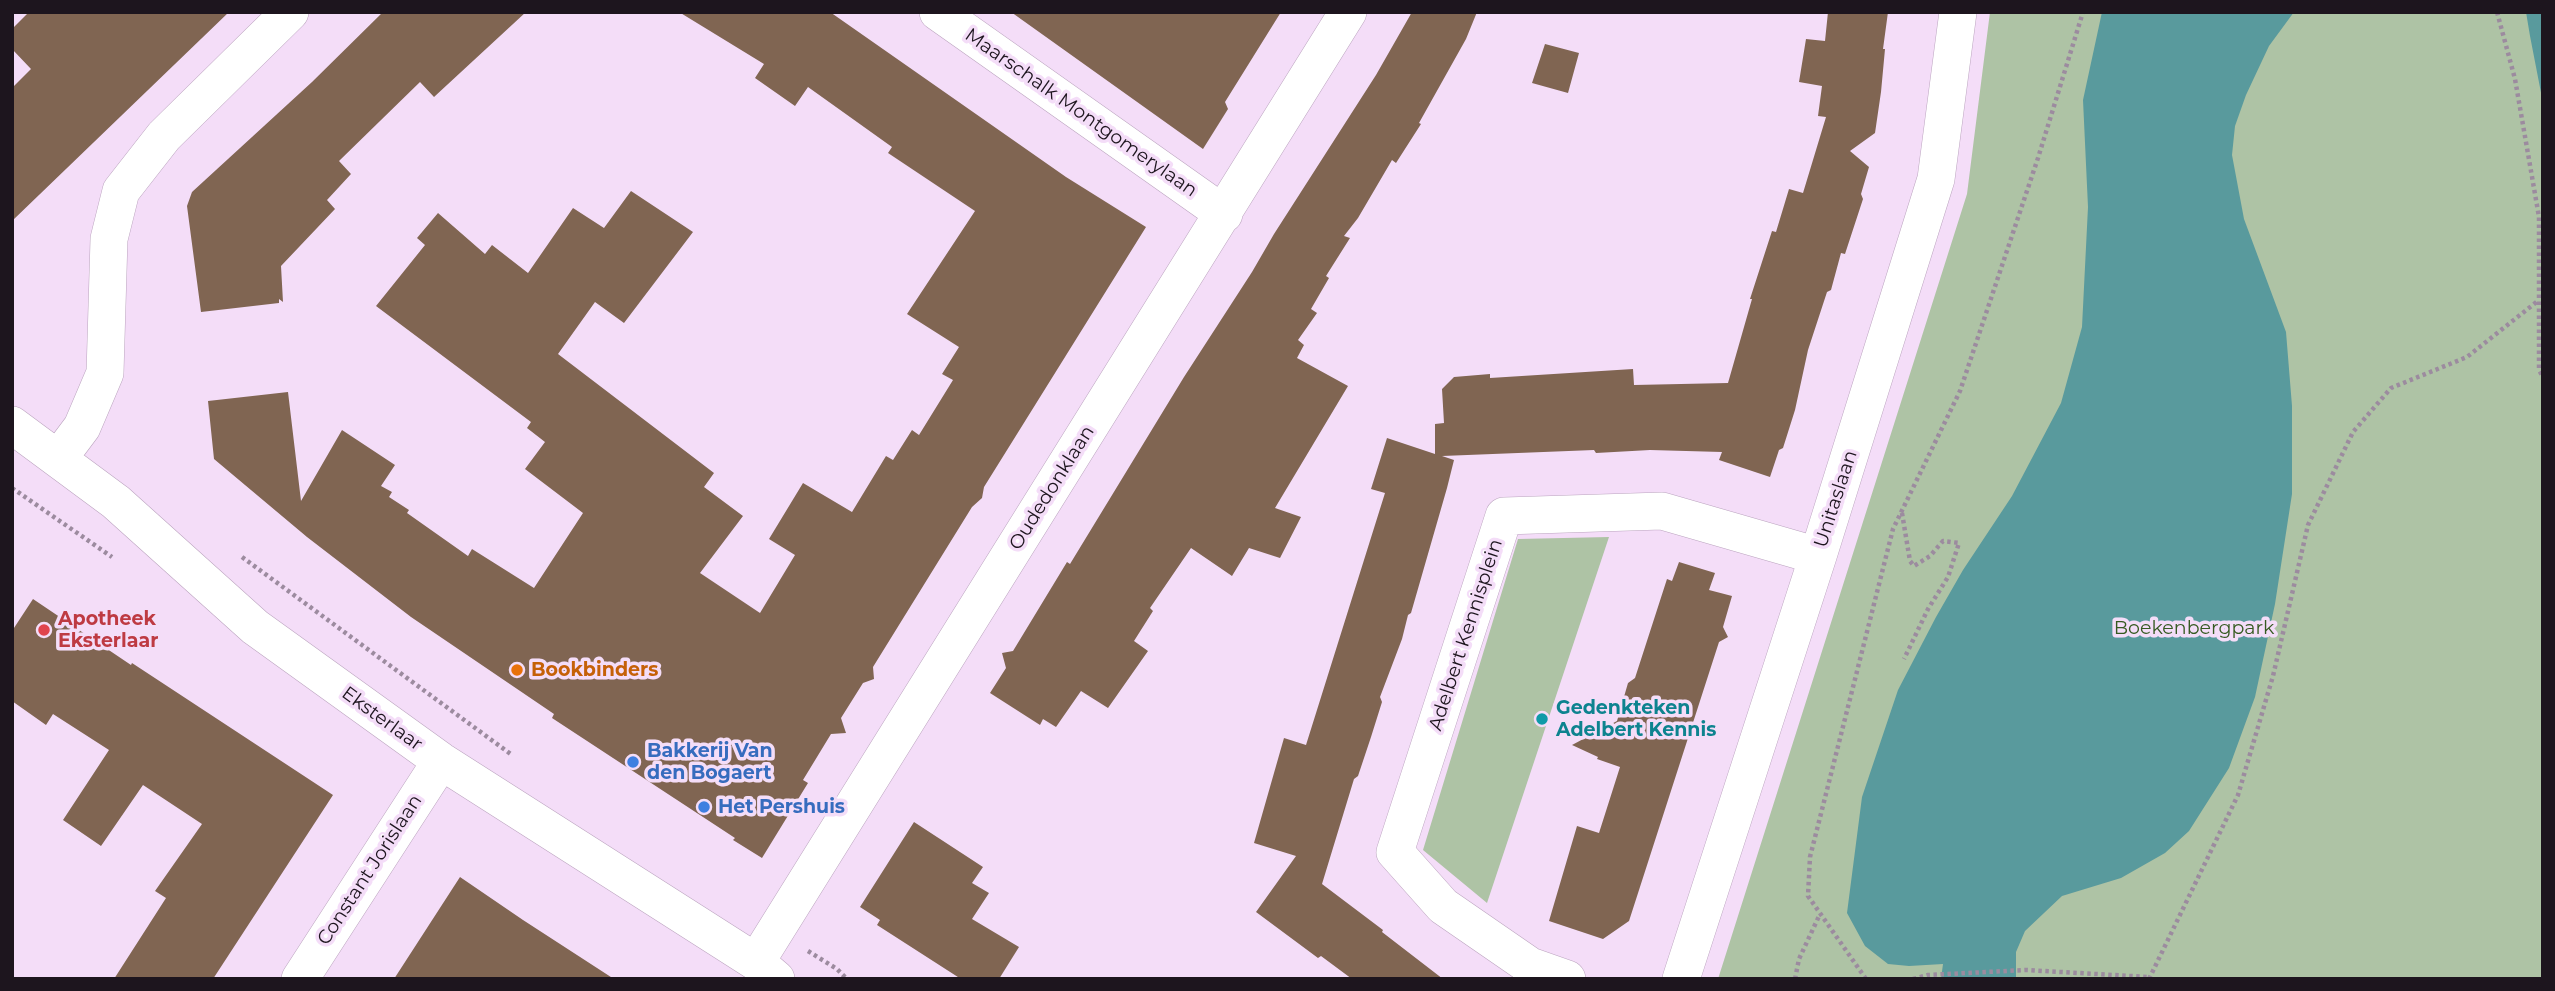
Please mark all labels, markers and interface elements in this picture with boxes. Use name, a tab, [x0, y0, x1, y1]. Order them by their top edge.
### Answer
street label: Maarschalk Montgomerylaan	[960, 24, 1202, 202]
street label: Oudedonklaan	[1005, 422, 1099, 554]
street label: Unitaslaan	[1810, 447, 1862, 551]
street label: Adelbert Kennisplein	[1424, 536, 1508, 734]
place label: Apotheek Eksterlaar	[58, 608, 158, 652]
park label: Boekenbergpark	[2114, 617, 2274, 639]
marker: Apotheek Eksterlaar	[36, 622, 52, 638]
place label: Bookbinders	[531, 659, 658, 681]
marker: Bookbinders	[509, 662, 525, 678]
street label: Eksterlaar	[337, 682, 427, 756]
place label: Gedenkteken Adelbert Kennis	[1556, 697, 1716, 741]
marker: Gedenkteken Adelbert Kennis	[1534, 711, 1550, 727]
place label: Bakkerij Van den Bogaert	[647, 740, 773, 784]
marker: Bakkerij Van den Bogaert	[625, 754, 641, 770]
street label: Constant Jorislaan	[313, 790, 427, 950]
place label: Het Pershuis	[718, 796, 845, 818]
marker: Het Pershuis	[696, 799, 712, 815]

